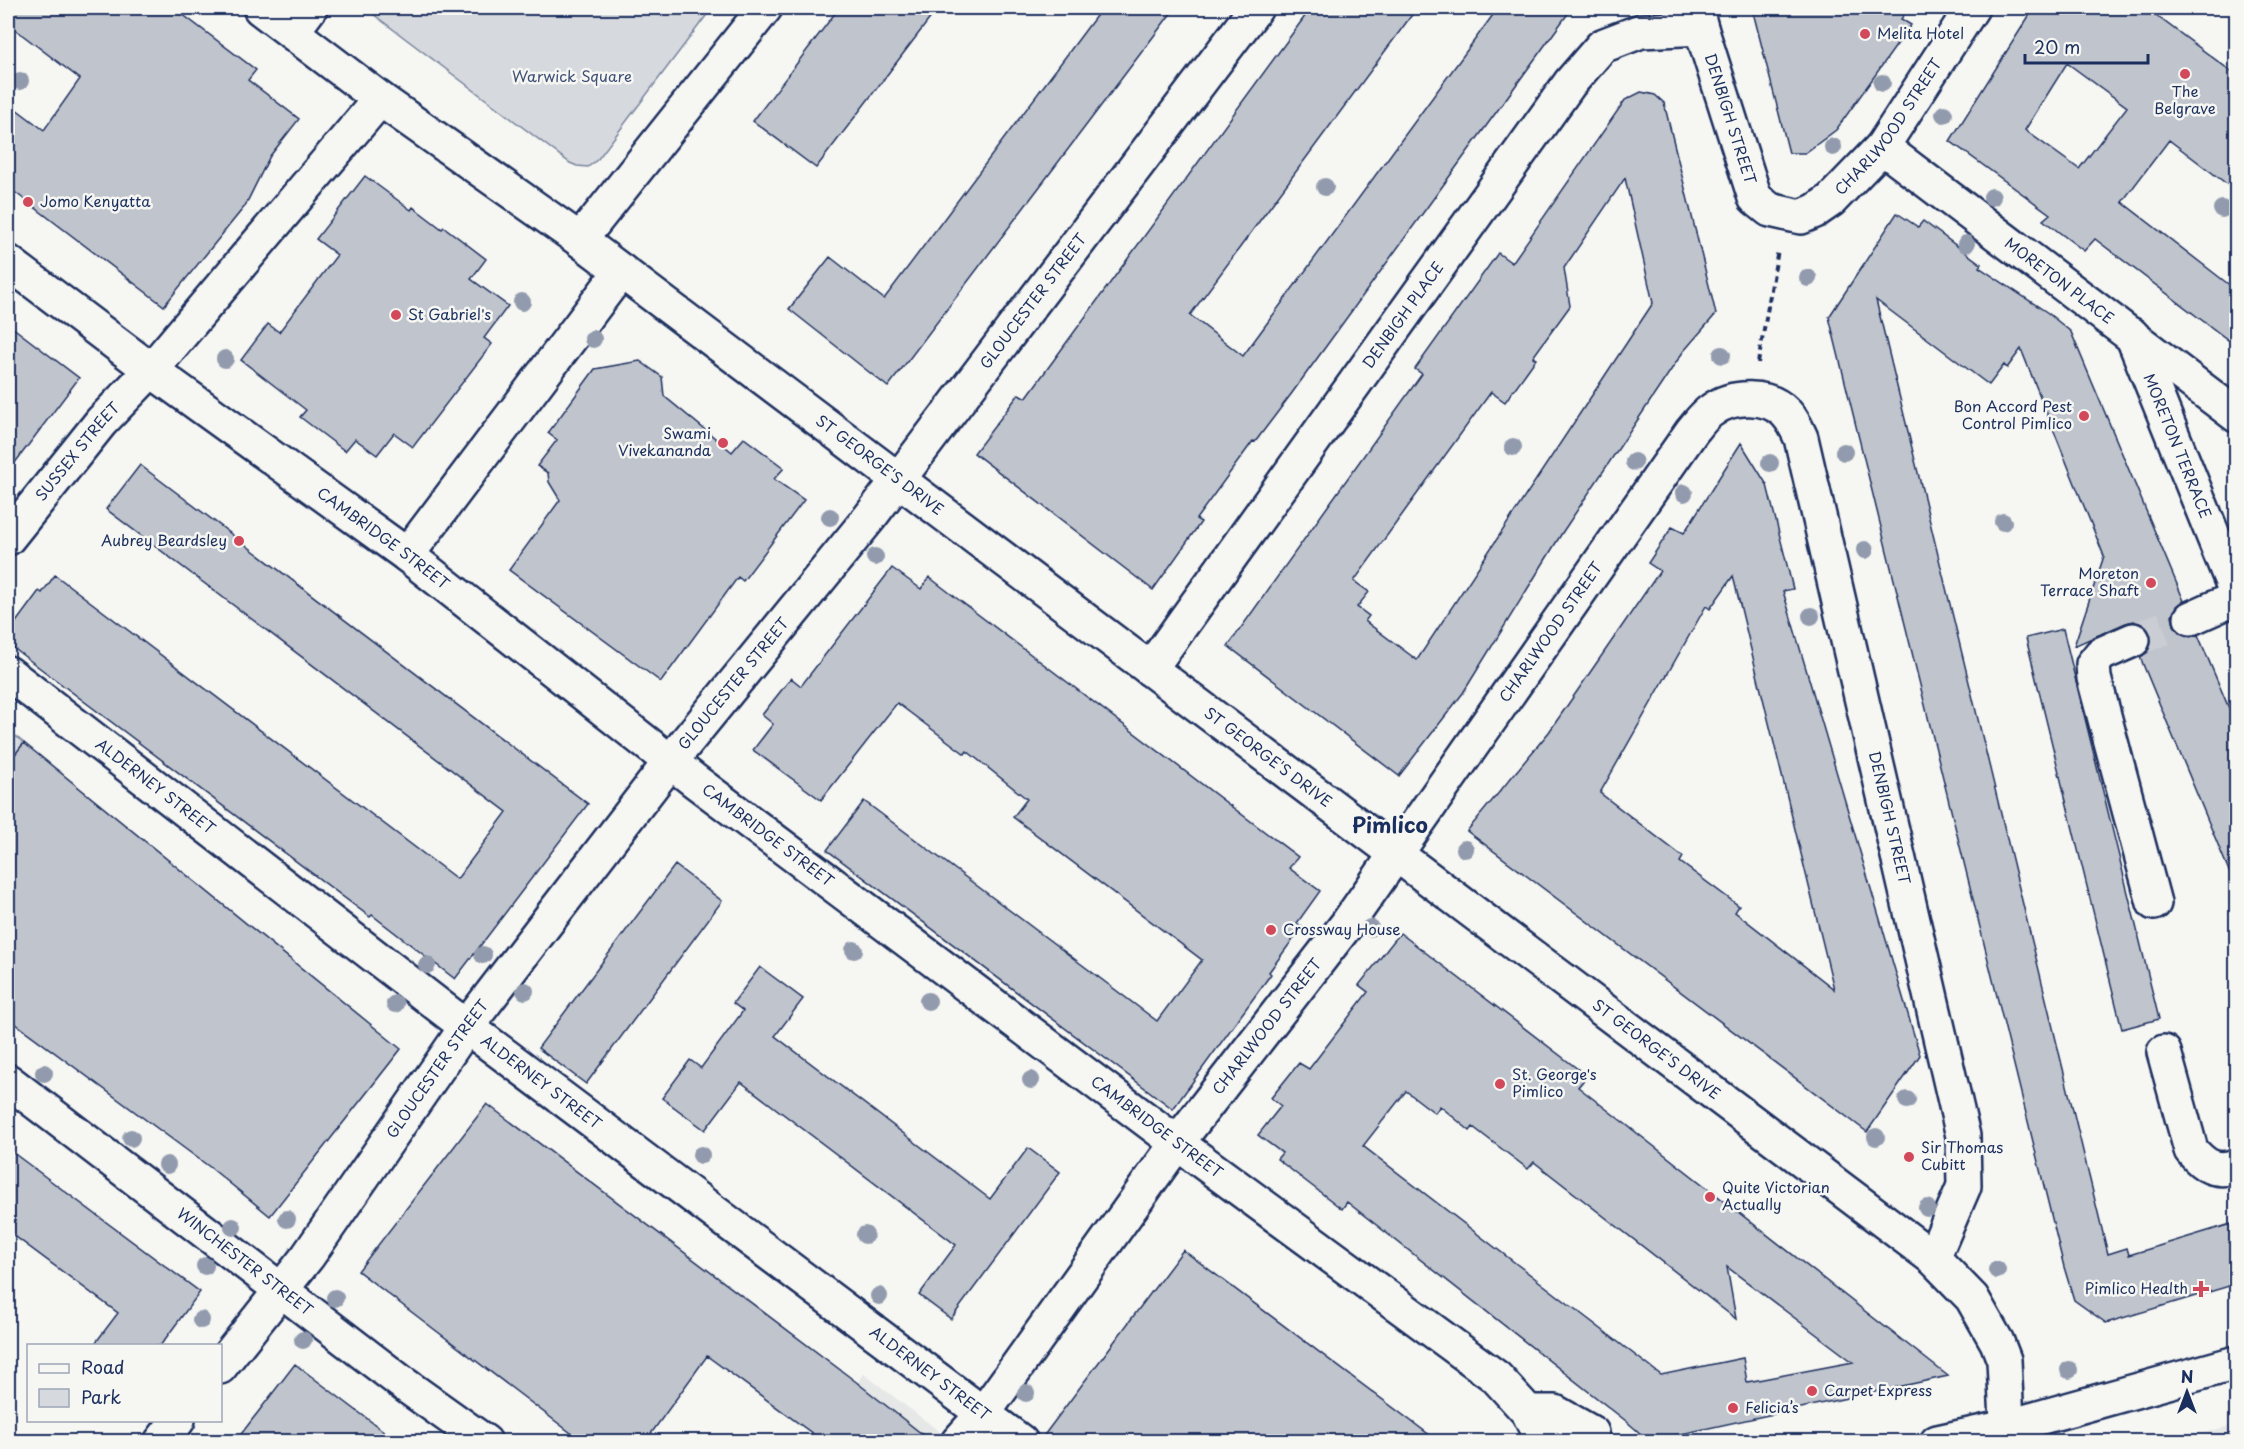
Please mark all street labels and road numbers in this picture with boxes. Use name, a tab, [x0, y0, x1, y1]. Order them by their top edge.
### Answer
street label: DENBIGH STREET	[1700, 50, 1763, 188]
street label: CHARLWOOD STREET	[1829, 53, 1947, 200]
street label: GLOUCESTER STREET	[973, 227, 1092, 373]
street label: MORETON PLACE	[2001, 231, 2119, 329]
street label: DENBIGH PLACE	[1356, 256, 1448, 373]
street label: MORETON TERRACE	[2139, 370, 2218, 522]
street label: SUSSEX STREET	[29, 396, 125, 505]
street label: ST GEORGE'S DRIVE	[812, 408, 949, 520]
street label: CAMBRIDGE STREET	[313, 481, 456, 595]
street label: CHARLWOOD STREET	[1493, 556, 1608, 706]
street label: GLOUCESTER STREET	[672, 611, 794, 754]
street label: ST GEORGE'S DRIVE	[1200, 701, 1337, 812]
street label: ALDERNEY STREET	[91, 732, 221, 840]
street label: DENBIGH STREET	[1864, 748, 1917, 887]
street label: CAMBRIDGE STREET	[698, 777, 840, 892]
street label: CHARLWOOD STREET	[1206, 952, 1327, 1099]
street label: ST GEORGE'S DRIVE	[1588, 993, 1726, 1104]
street label: GLOUCESTER STREET	[380, 994, 494, 1142]
street label: ALDERNEY STREET	[477, 1028, 608, 1134]
street label: CAMBRIDGE STREET	[1086, 1069, 1229, 1183]
street label: WINCHESTER STREET	[173, 1201, 319, 1321]
street label: ALDERNEY STREET	[866, 1320, 997, 1426]

